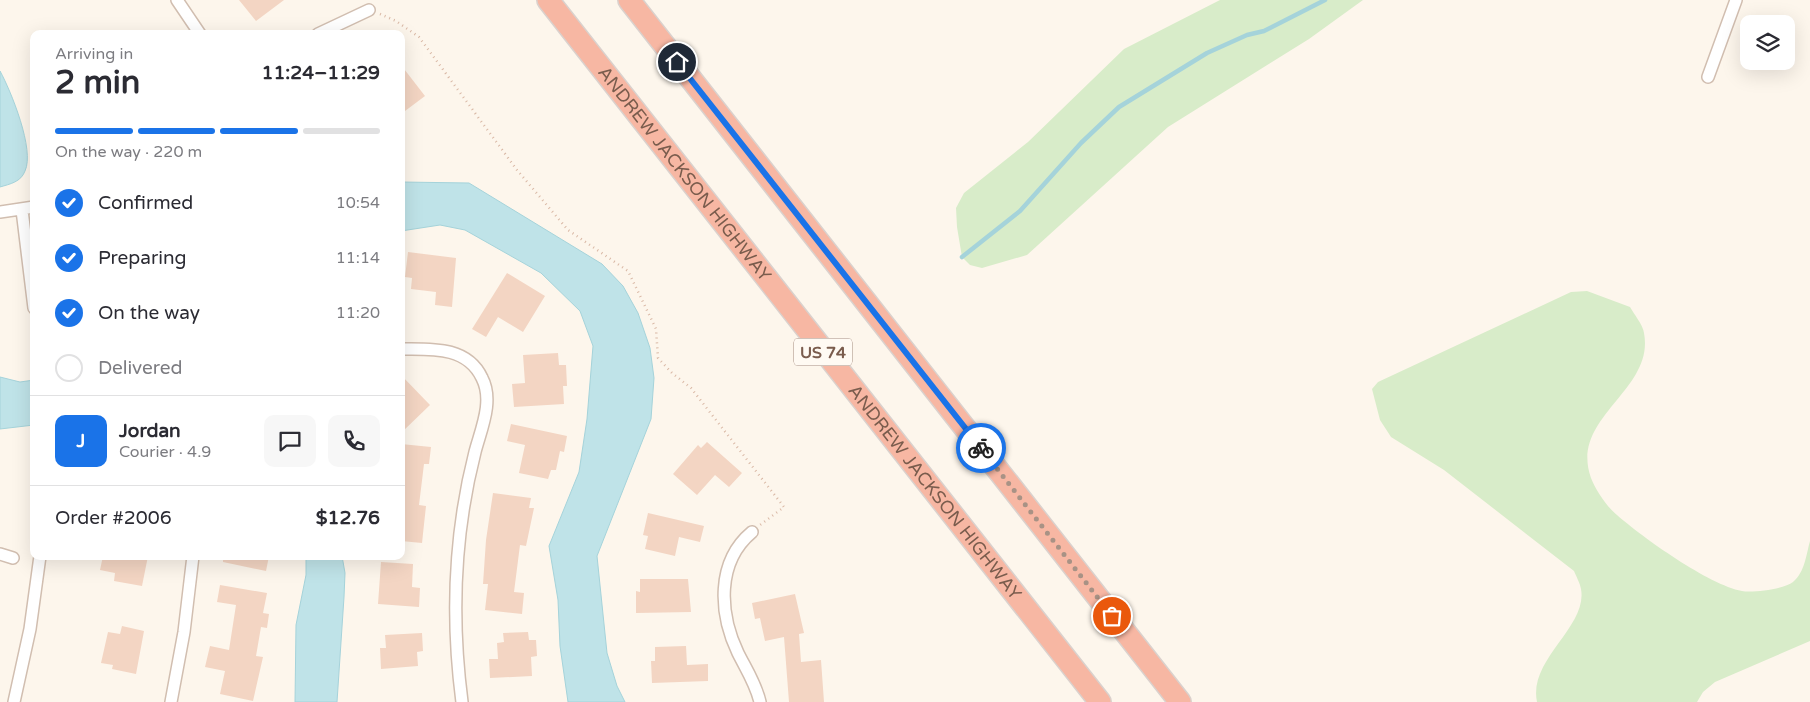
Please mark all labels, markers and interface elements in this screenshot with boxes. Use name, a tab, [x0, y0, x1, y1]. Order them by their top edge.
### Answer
map controls	[1740, 15, 1795, 70]
button: layers	[1740, 15, 1795, 70]
pin	[656, 41, 698, 83]
text: Arriving in	[55, 44, 133, 64]
icon: home	[663, 48, 691, 76]
text: 11:24–11:29	[261, 62, 380, 84]
street label: ANDREW JACKSON HIGHWAY	[593, 62, 776, 286]
text: 2 min	[55, 64, 140, 102]
text: On the way · 220 m	[55, 142, 202, 162]
icon: check	[55, 189, 83, 217]
text: Confirmed	[98, 192, 193, 214]
text: 10:54	[336, 193, 380, 213]
icon: check	[55, 244, 83, 272]
text: Preparing	[98, 247, 187, 269]
text: 11:14	[336, 248, 380, 268]
icon: check	[55, 299, 83, 327]
text: On the way	[98, 302, 200, 324]
text: 11:20	[336, 303, 380, 323]
road number: US 74	[794, 338, 852, 366]
text: Delivered	[98, 357, 183, 379]
street label: ANDREW JACKSON HIGHWAY	[844, 380, 1027, 604]
button: chat	[264, 415, 316, 467]
button: phone	[328, 415, 380, 467]
text: Jordan	[119, 420, 181, 442]
courier	[956, 423, 1006, 473]
text: J	[77, 430, 85, 452]
icon: bike	[967, 434, 995, 462]
text: Courier · 4.9	[119, 442, 211, 462]
text: Order #2006	[55, 507, 172, 529]
text: $12.76	[316, 507, 380, 529]
pin	[1091, 595, 1133, 637]
icon: bag	[1098, 602, 1126, 630]

